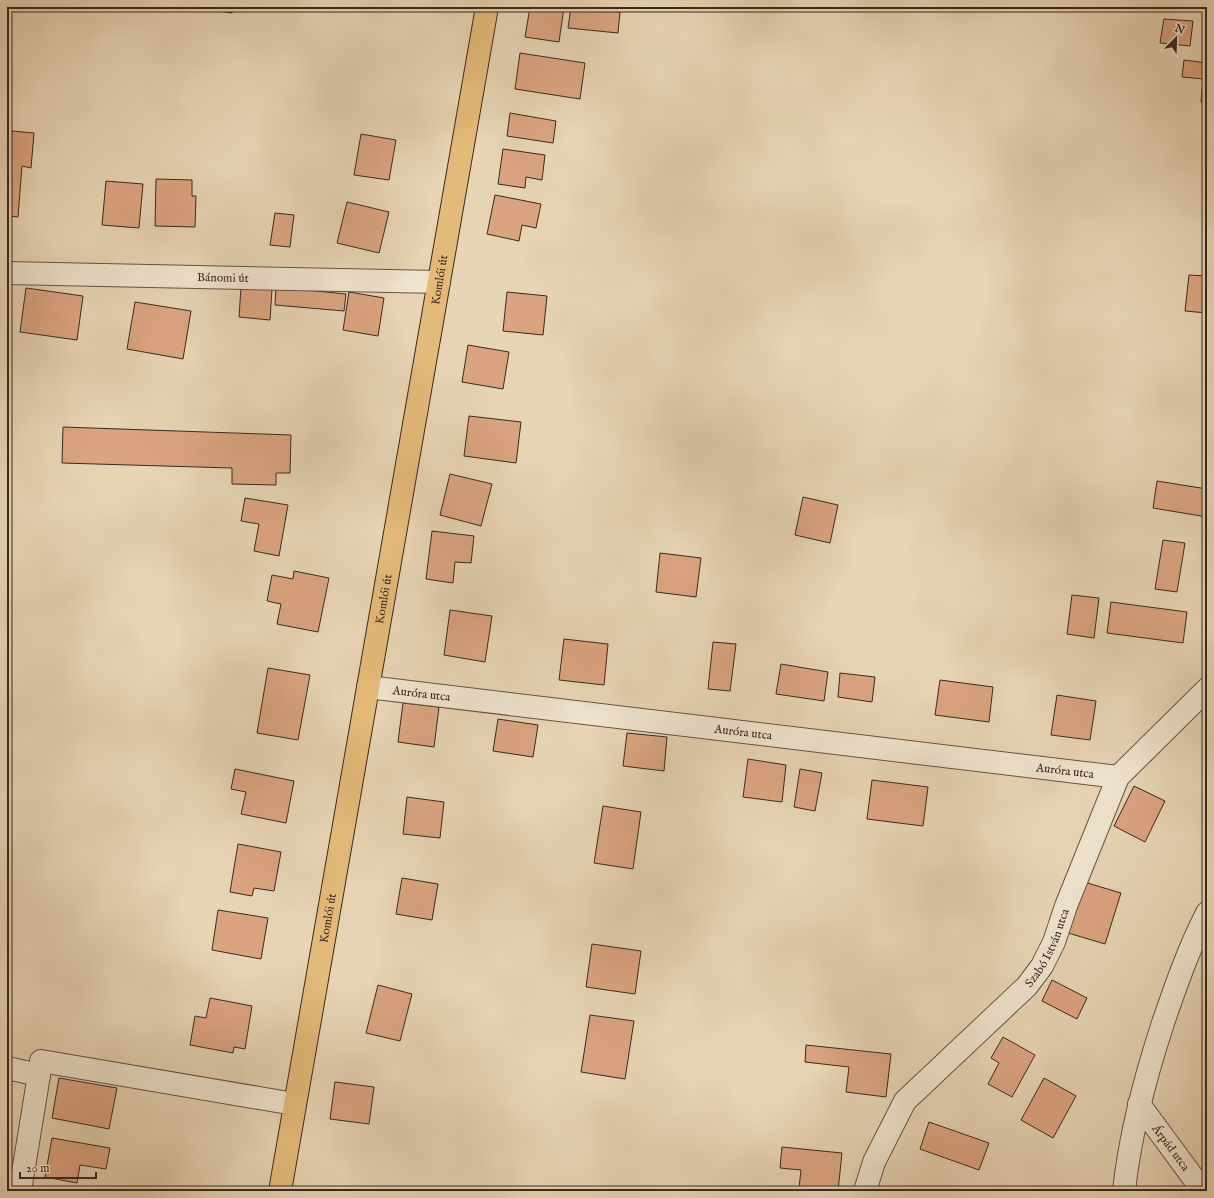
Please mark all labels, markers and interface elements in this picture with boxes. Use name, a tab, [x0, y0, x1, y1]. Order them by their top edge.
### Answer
north arrow	[1156, 18, 1196, 58]
text: N	[1171, 21, 1187, 38]
street label: Komlói út	[428, 254, 452, 306]
street label: Bánomi út	[197, 270, 249, 286]
street label: Komlói út	[372, 573, 396, 625]
street label: Auróra utca	[391, 683, 452, 705]
street label: Auróra utca	[713, 722, 774, 744]
street label: Auróra utca	[1034, 760, 1095, 782]
street label: Komlói út	[316, 892, 340, 944]
street label: Szabó István utca	[1022, 906, 1073, 990]
street label: Árpád utca	[1148, 1120, 1193, 1175]
scale bar	[20, 1154, 96, 1180]
text: 20 m	[26, 1161, 49, 1176]

